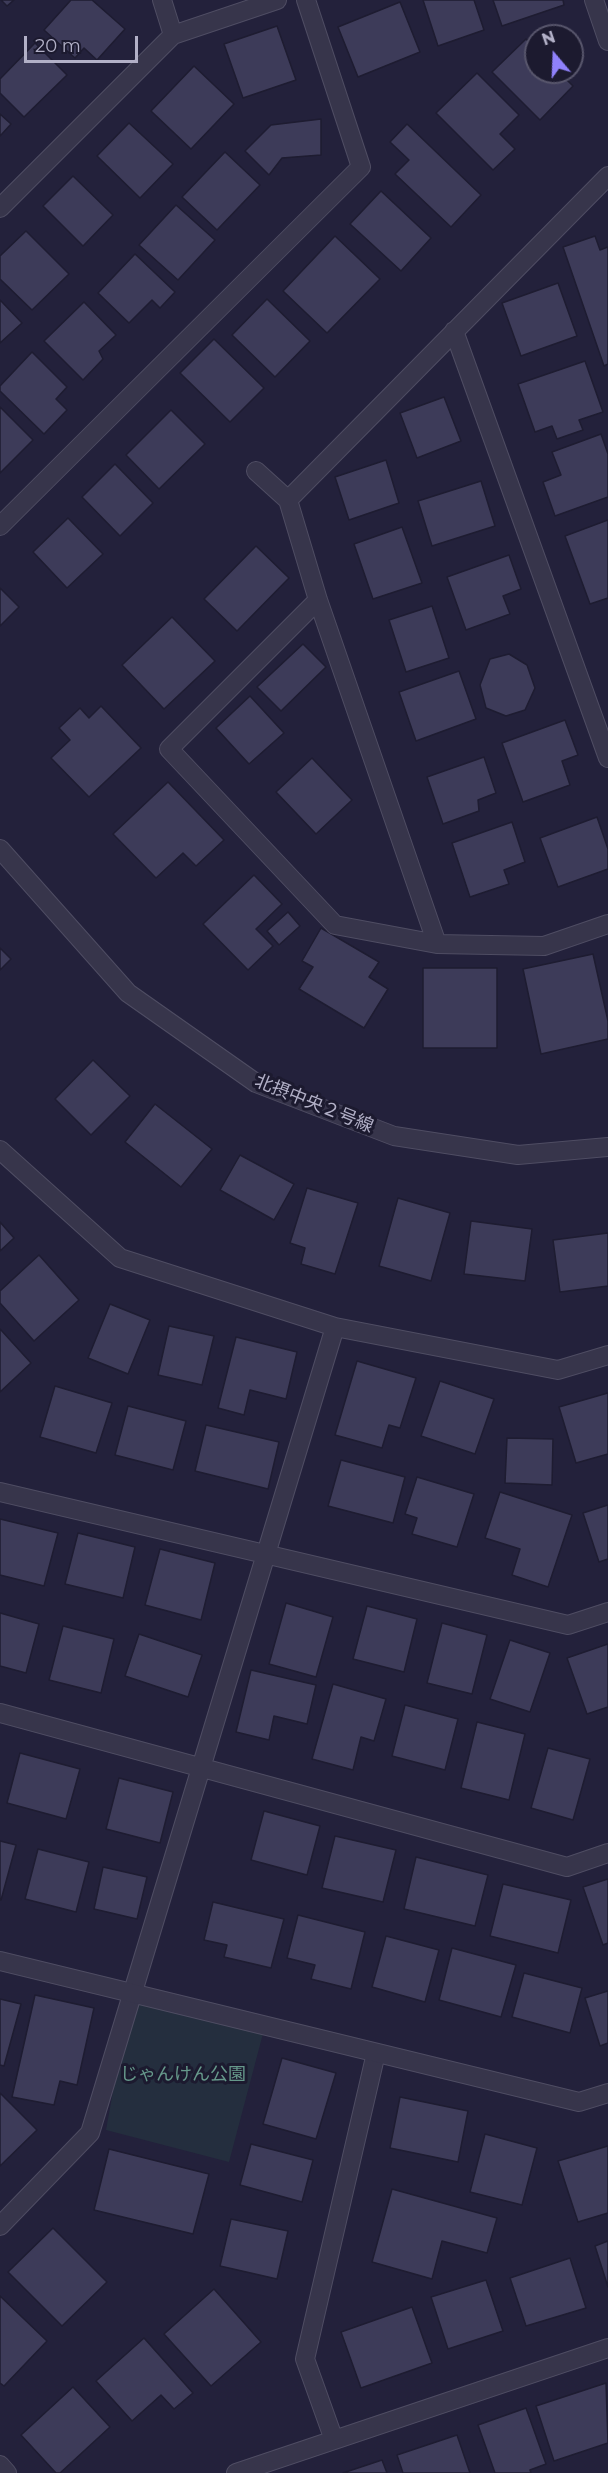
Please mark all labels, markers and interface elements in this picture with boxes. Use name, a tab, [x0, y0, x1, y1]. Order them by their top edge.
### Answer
scale bar	[27, 24, 141, 62]
north arrow	[524, 24, 584, 84]
text: N	[539, 27, 558, 49]
text: 20 m	[35, 35, 81, 57]
street label: 北摂中央２号線	[252, 1070, 376, 1138]
park label: じゃんけん公園	[120, 2064, 246, 2086]

